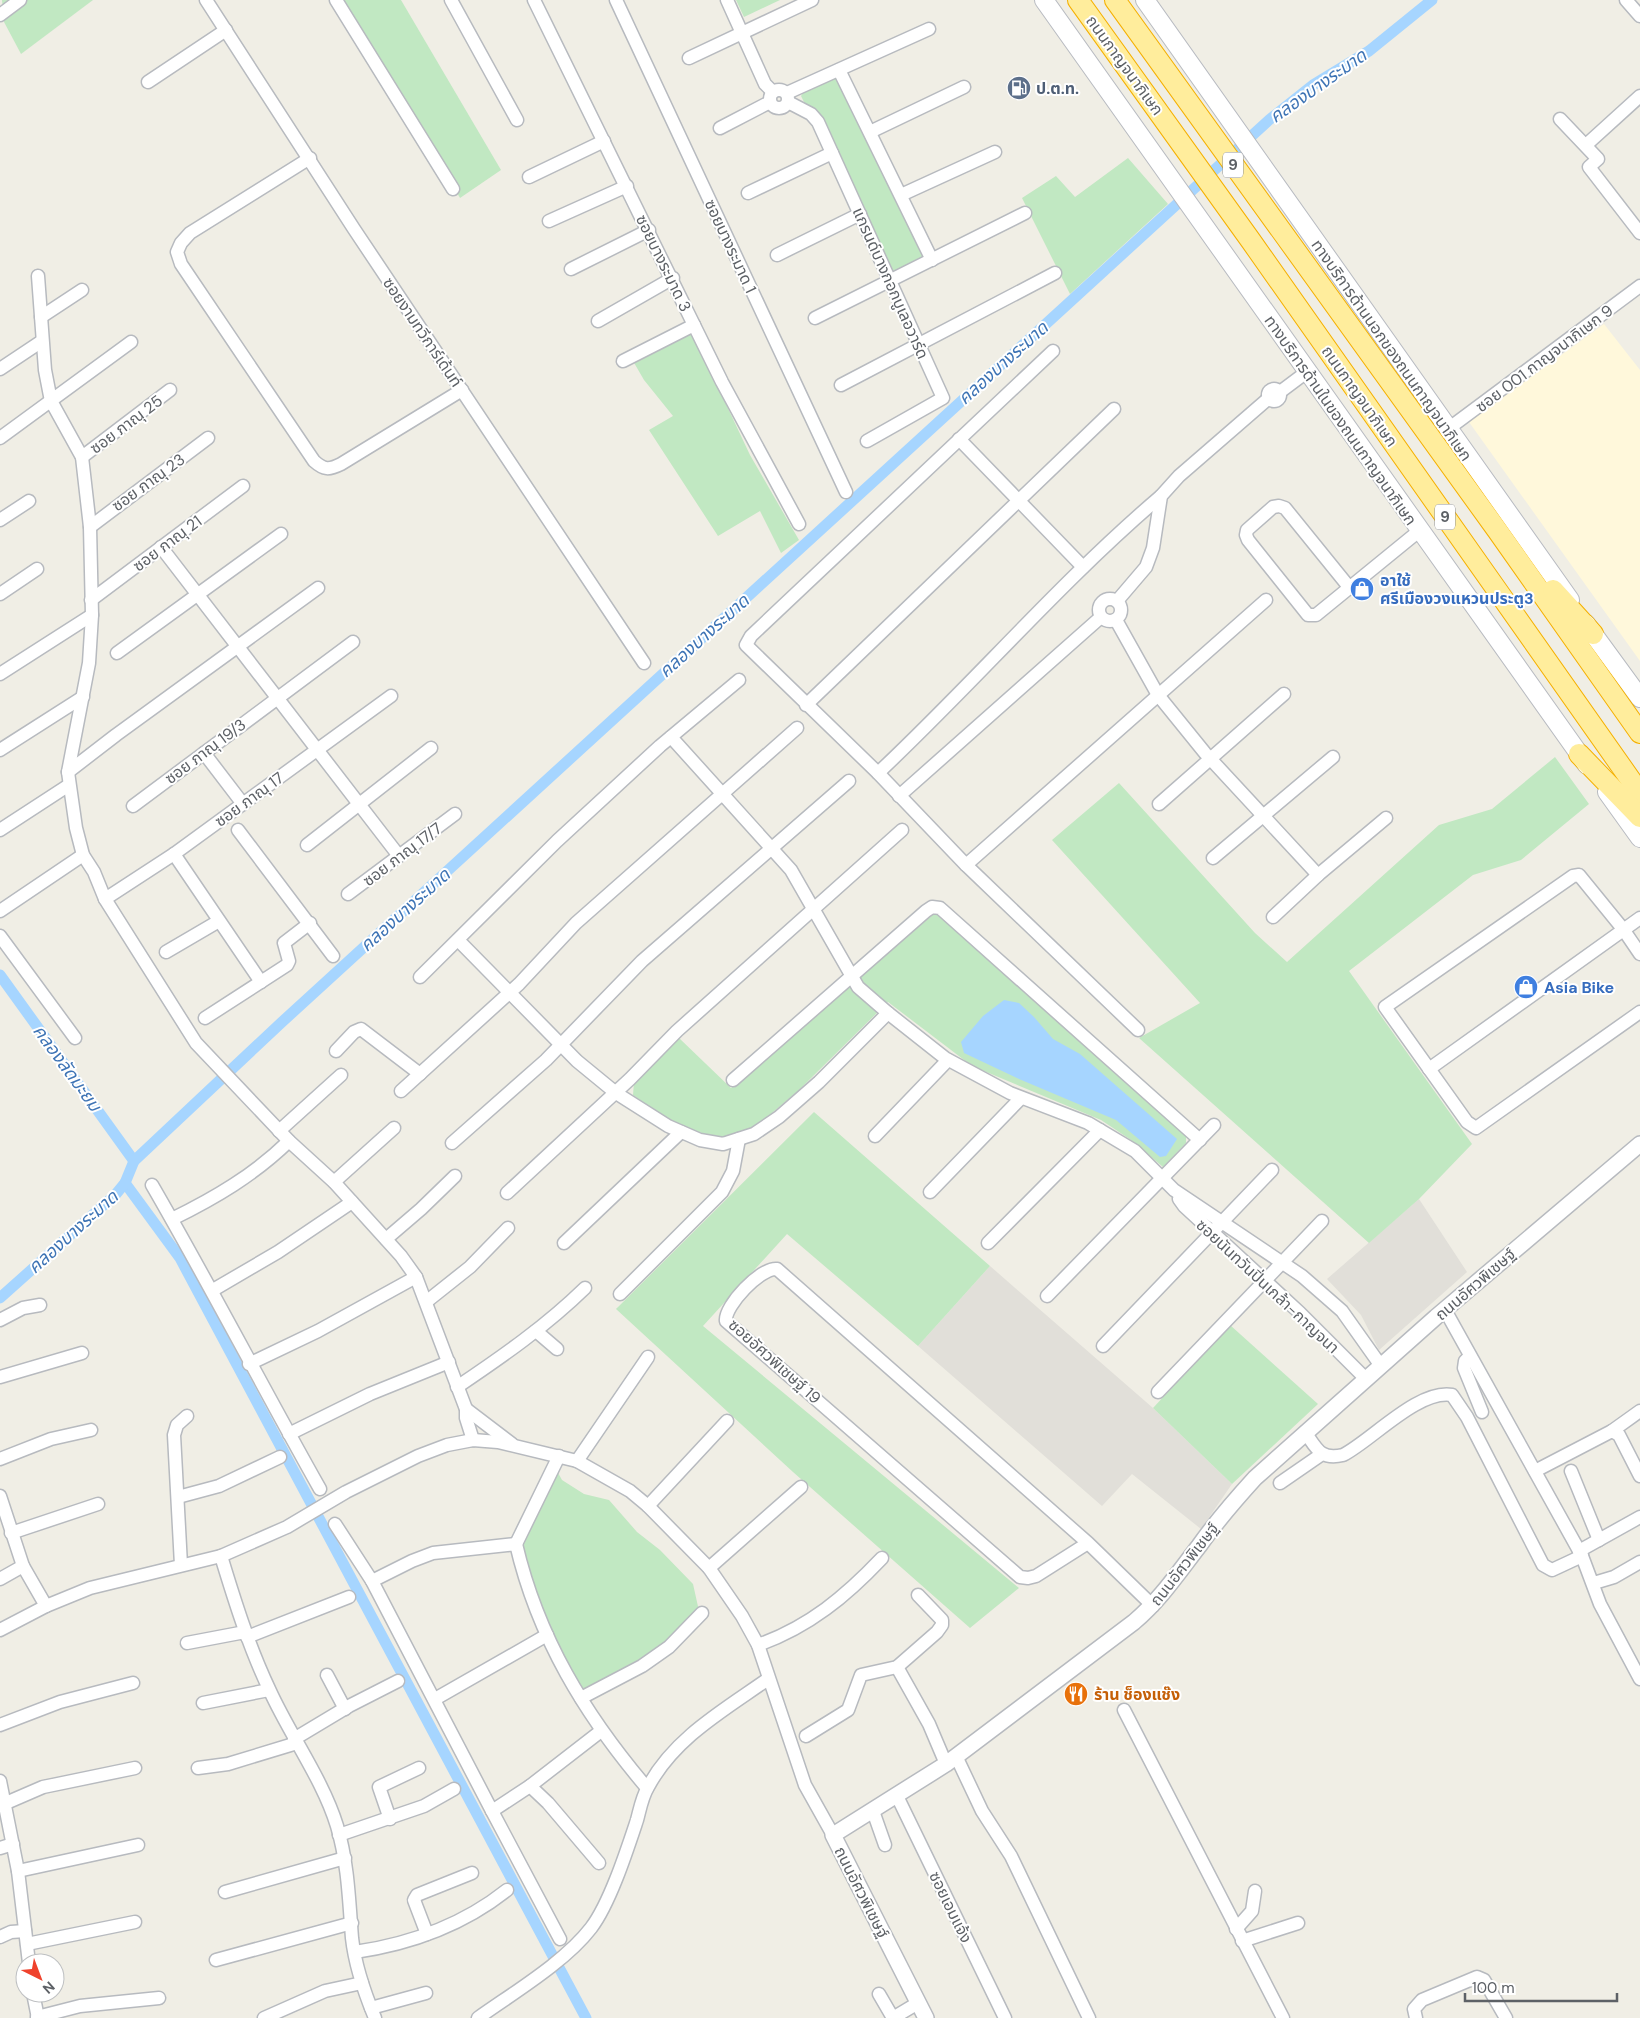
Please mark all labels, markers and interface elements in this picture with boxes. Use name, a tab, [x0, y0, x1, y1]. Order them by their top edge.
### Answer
street label: ถนนกาญจนาภิเษก	[1081, 11, 1168, 120]
water label: คลองบางระมาด	[1265, 43, 1372, 128]
fuel station icon: ป.ต.ท.	[1006, 75, 1032, 101]
place label: ป.ต.ท.	[1036, 78, 1079, 99]
road number: 9	[1223, 152, 1243, 178]
street label: ซอยบางระมาด 1	[700, 196, 761, 296]
street label: แกรนด์บางกอกบูเลอวาร์ด	[848, 204, 933, 362]
street label: ซอยบางระมาด 3	[631, 211, 696, 315]
street label: ทางบริการด้านนอกของถนนกาญจนาภิเษก	[1308, 235, 1476, 465]
street label: ซอยงามทวีการ์เด้นท์	[378, 273, 467, 391]
street label: ซอย 001 กาญจนาภิเษก 9	[1471, 300, 1617, 417]
street label: ทางบริการด้านในของถนนกาญจนาภิเษก	[1260, 311, 1421, 530]
water label: คลองบางระมาด	[953, 316, 1054, 410]
street label: ถนนกาญจนาภิเษก	[1318, 342, 1402, 450]
street label: ซอย ภาณุ 25	[86, 390, 167, 459]
street label: ซอย ภาณุ 23	[108, 449, 189, 516]
road number: 9	[1435, 504, 1455, 530]
street label: ซอย ภาณุ 21	[129, 511, 206, 576]
place label: อาใช้ ศรีเมืองวงแหวนประตู3	[1380, 570, 1534, 609]
shop icon: อาใช้ ศรีเมืองวงแหวนประตู3	[1349, 576, 1375, 602]
water label: คลองบางระมาด	[654, 589, 755, 683]
street label: ซอย ภาณุ 19/3	[161, 714, 250, 789]
street label: ซอย ภาณุ 17	[211, 767, 288, 832]
street label: ซอย ภาณุ 17/7	[359, 818, 446, 891]
water label: คลองบางระมาด	[355, 863, 456, 957]
shop icon: Asia Bike	[1513, 974, 1539, 1000]
place label: Asia Bike	[1544, 977, 1614, 998]
water label: คลองลัดมะยม	[27, 1020, 108, 1118]
water label: คลองบางระมาด	[23, 1185, 124, 1279]
street label: ซอยนันทวันปิ่นเกล้า-กาญจนา	[1192, 1214, 1344, 1358]
street label: ถนนอัศวพิเชษฐ์	[1431, 1244, 1520, 1325]
street label: ซอยอัศวพิเชษฐ์ 19	[724, 1314, 825, 1408]
street label: ถนนอัศวพิเชษฐ์	[1145, 1518, 1224, 1610]
restaurant icon: ร้าน ช็องแช๊ง	[1063, 1681, 1089, 1707]
place label: ร้าน ช็องแช๊ง	[1094, 1684, 1180, 1705]
street label: ถนนอัศวพิเชษฐ์	[830, 1843, 894, 1942]
street label: ซอยเอมแจ้ง	[924, 1868, 977, 1946]
north arrow	[15, 1953, 65, 2003]
scale bar	[1465, 1970, 1618, 2002]
text: N	[39, 1978, 59, 1998]
text: 100 m	[1472, 1978, 1515, 1998]

